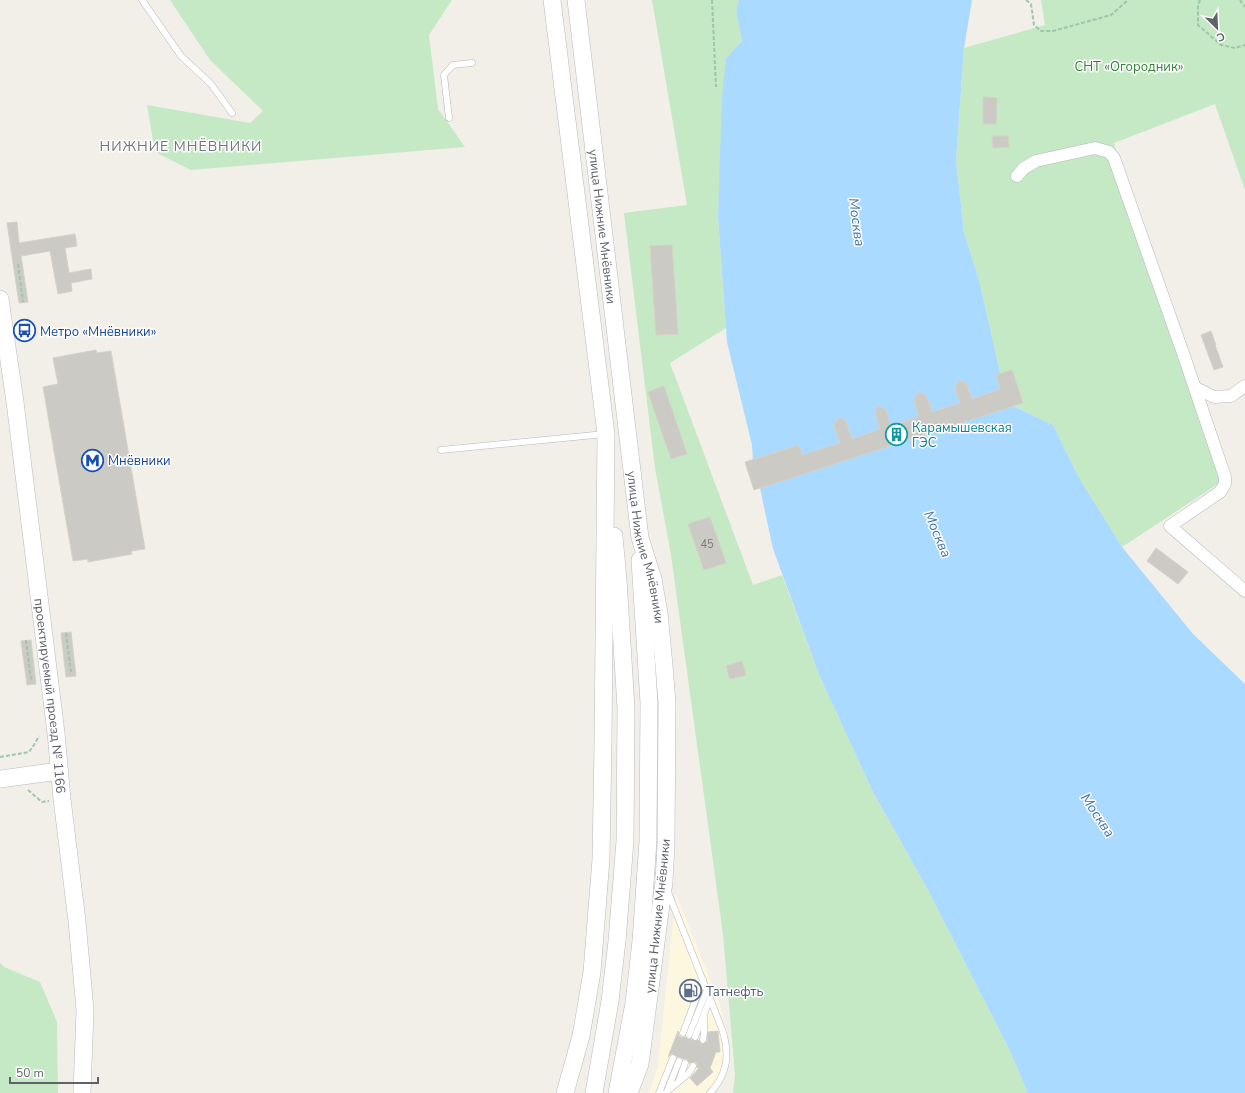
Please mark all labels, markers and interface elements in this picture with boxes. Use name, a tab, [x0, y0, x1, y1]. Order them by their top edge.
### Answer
north arrow	[1197, 8, 1237, 48]
text: С	[1214, 28, 1227, 45]
park label: СНТ «Огородник»	[1074, 58, 1184, 76]
district label: НИЖНИЕ МНЁВНИКИ	[100, 137, 262, 156]
street label: улица Нижние Мнёвники	[584, 148, 620, 305]
water label: Москва	[844, 196, 869, 248]
bus stop icon: Метро «Мнёвники»	[12, 318, 38, 344]
place label: Метро «Мнёвники»	[40, 323, 156, 341]
place label: Карамышевская ГЭС	[912, 419, 1012, 452]
building icon: Карамышевская ГЭС	[884, 421, 910, 447]
metro station icon: Мнёвники	[79, 447, 105, 473]
place label: Мнёвники	[108, 452, 171, 470]
street label: улица Нижние Мнёвники	[622, 470, 668, 624]
water label: Москва	[919, 508, 956, 561]
house number: 45	[700, 537, 714, 552]
street label: проектируемый проезд № 1166	[29, 597, 69, 794]
water label: Москва	[1076, 790, 1119, 841]
street label: улица Нижние Мнёвники	[641, 838, 675, 994]
fuel station icon: Татнефть	[677, 978, 703, 1004]
place label: Татнефть	[706, 983, 763, 1001]
scale bar	[10, 1059, 98, 1085]
text: 50 m	[16, 1065, 44, 1081]

